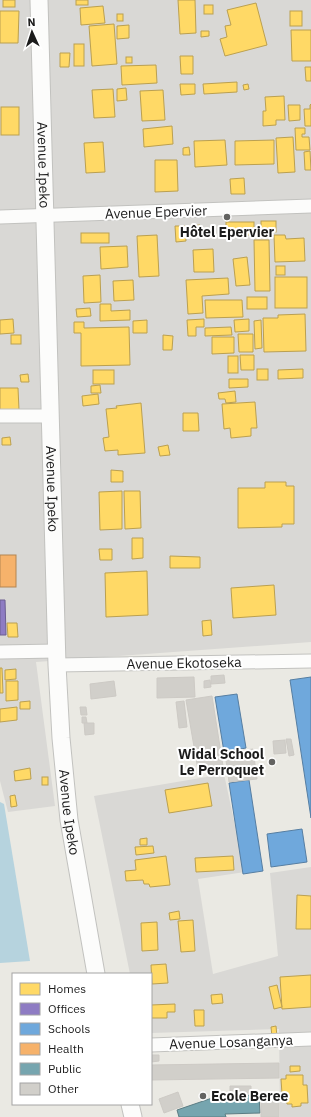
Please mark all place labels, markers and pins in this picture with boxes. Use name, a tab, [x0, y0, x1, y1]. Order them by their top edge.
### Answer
marker: Hôtel Epervier	[222, 212, 232, 222]
place label: Hôtel Epervier	[180, 223, 275, 241]
place label: Widal School Le Perroquet	[178, 745, 264, 779]
marker: Widal School Le Perroquet	[267, 757, 277, 767]
place label: Ecole Beree	[211, 1087, 288, 1105]
marker: Ecole Beree	[198, 1091, 208, 1101]

